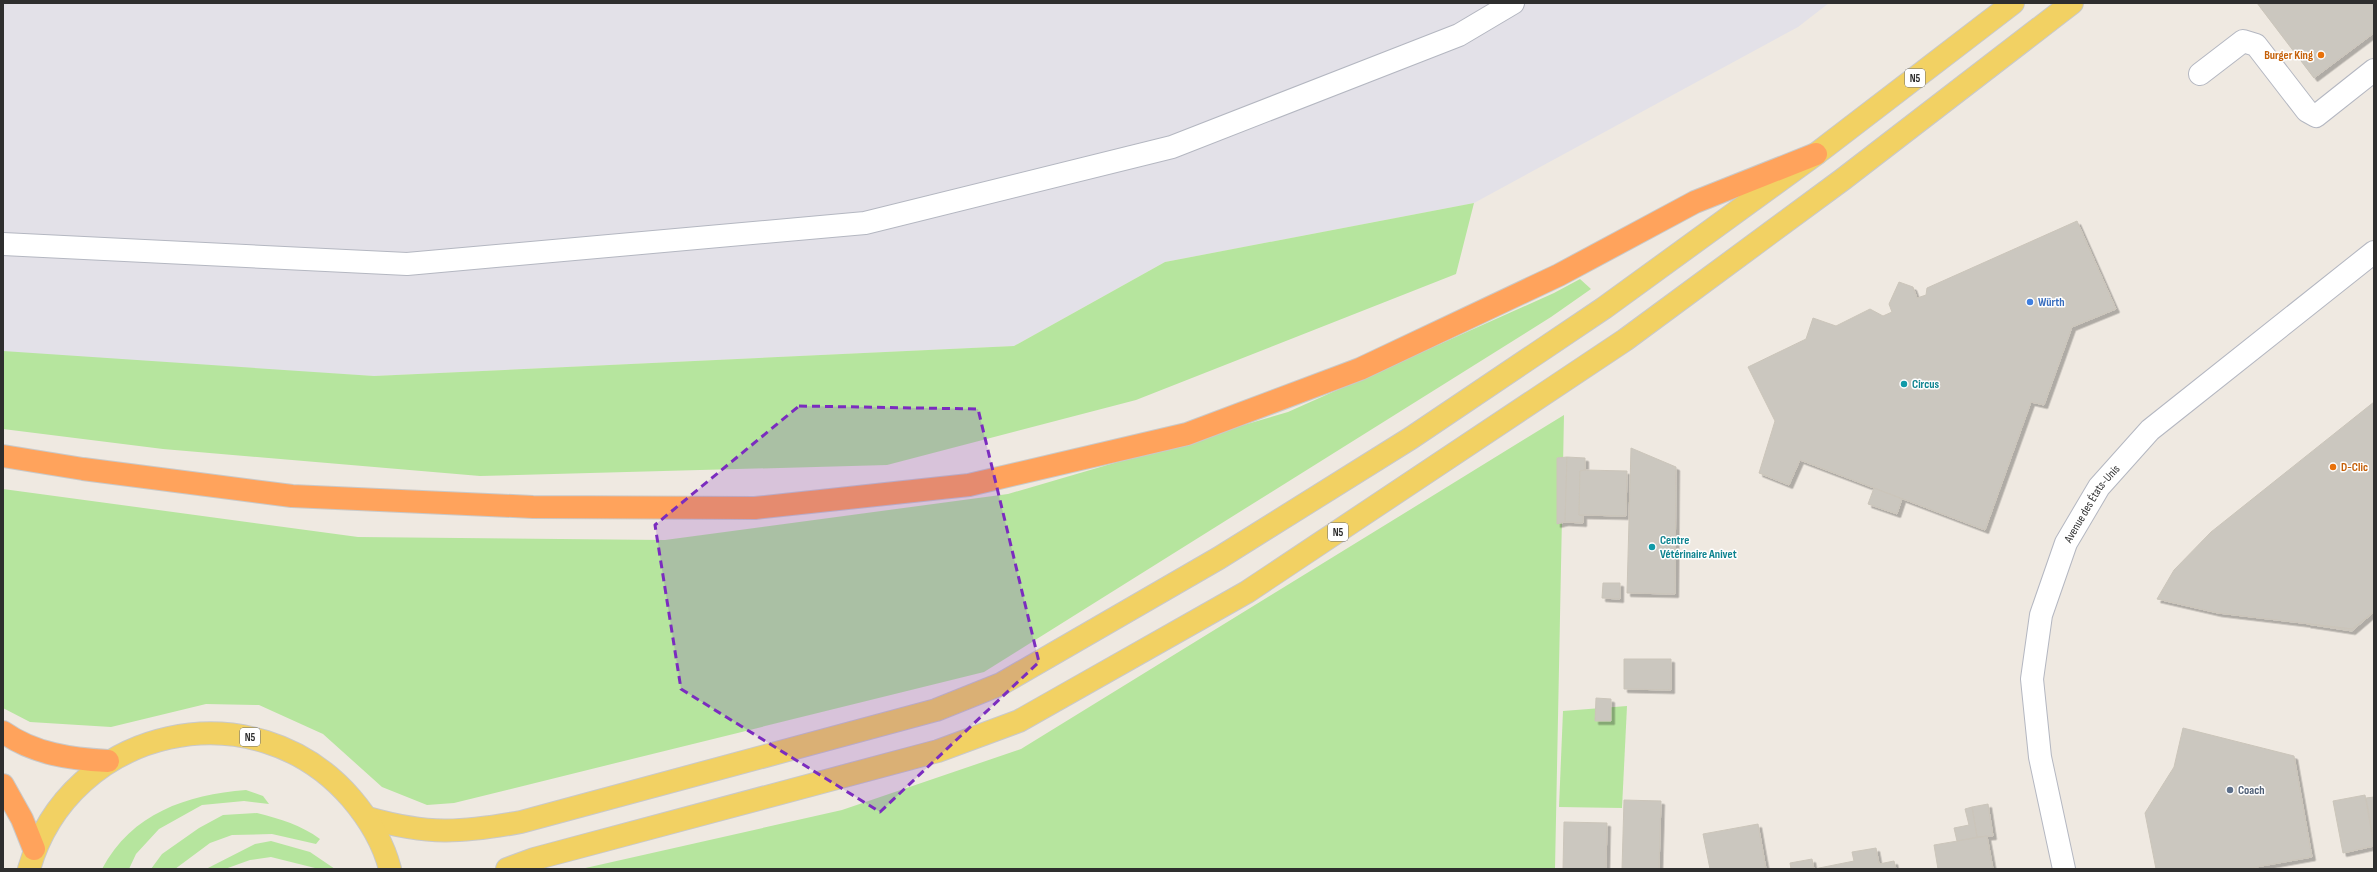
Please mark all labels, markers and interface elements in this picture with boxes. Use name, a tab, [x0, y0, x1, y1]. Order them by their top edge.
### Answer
place label: Burger King	[2264, 48, 2313, 63]
marker: Burger King	[2316, 50, 2326, 60]
road number: N5	[1905, 69, 1925, 87]
place label: Würth	[2038, 295, 2065, 310]
marker: Würth	[2025, 297, 2035, 307]
place label: Circus	[1912, 377, 1939, 392]
marker: Circus	[1899, 379, 1909, 389]
place label: D-Clic	[2341, 460, 2368, 475]
street label: Avenue des États-Unis	[2060, 462, 2123, 546]
marker: D-Clic	[2328, 462, 2338, 472]
road number: N5	[1328, 523, 1348, 541]
place label: Centre Vétérinaire Anivet	[1660, 533, 1737, 562]
marker: Centre Vétérinaire Anivet	[1647, 542, 1657, 552]
road number: N5	[240, 728, 260, 746]
place label: Coach	[2238, 783, 2265, 798]
marker: Coach	[2225, 785, 2235, 795]

